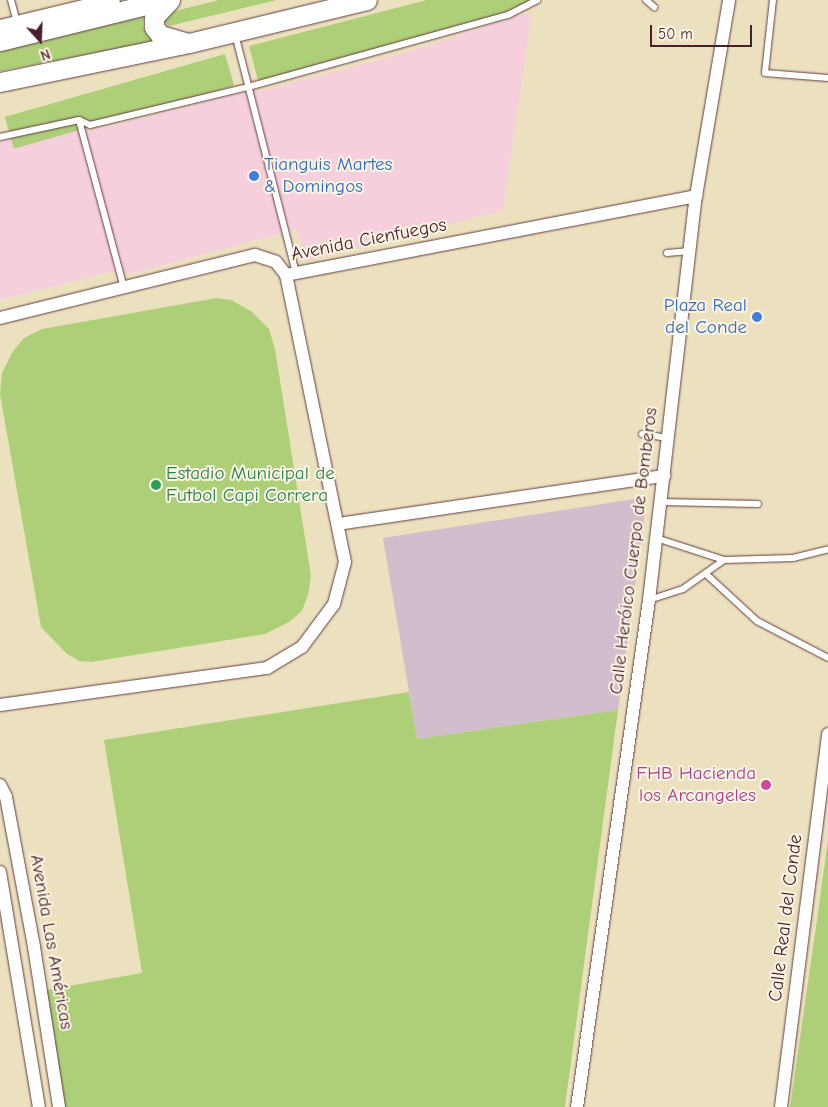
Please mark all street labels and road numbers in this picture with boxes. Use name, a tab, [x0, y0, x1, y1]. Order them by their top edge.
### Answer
street label: Avenida Cienfuegos	[289, 214, 449, 266]
street label: Calle Heróico Cuerpo de Bomberos	[605, 406, 663, 696]
street label: Calle Real del Conde	[764, 833, 808, 1003]
street label: Avenida Las Américas	[24, 853, 78, 1031]

